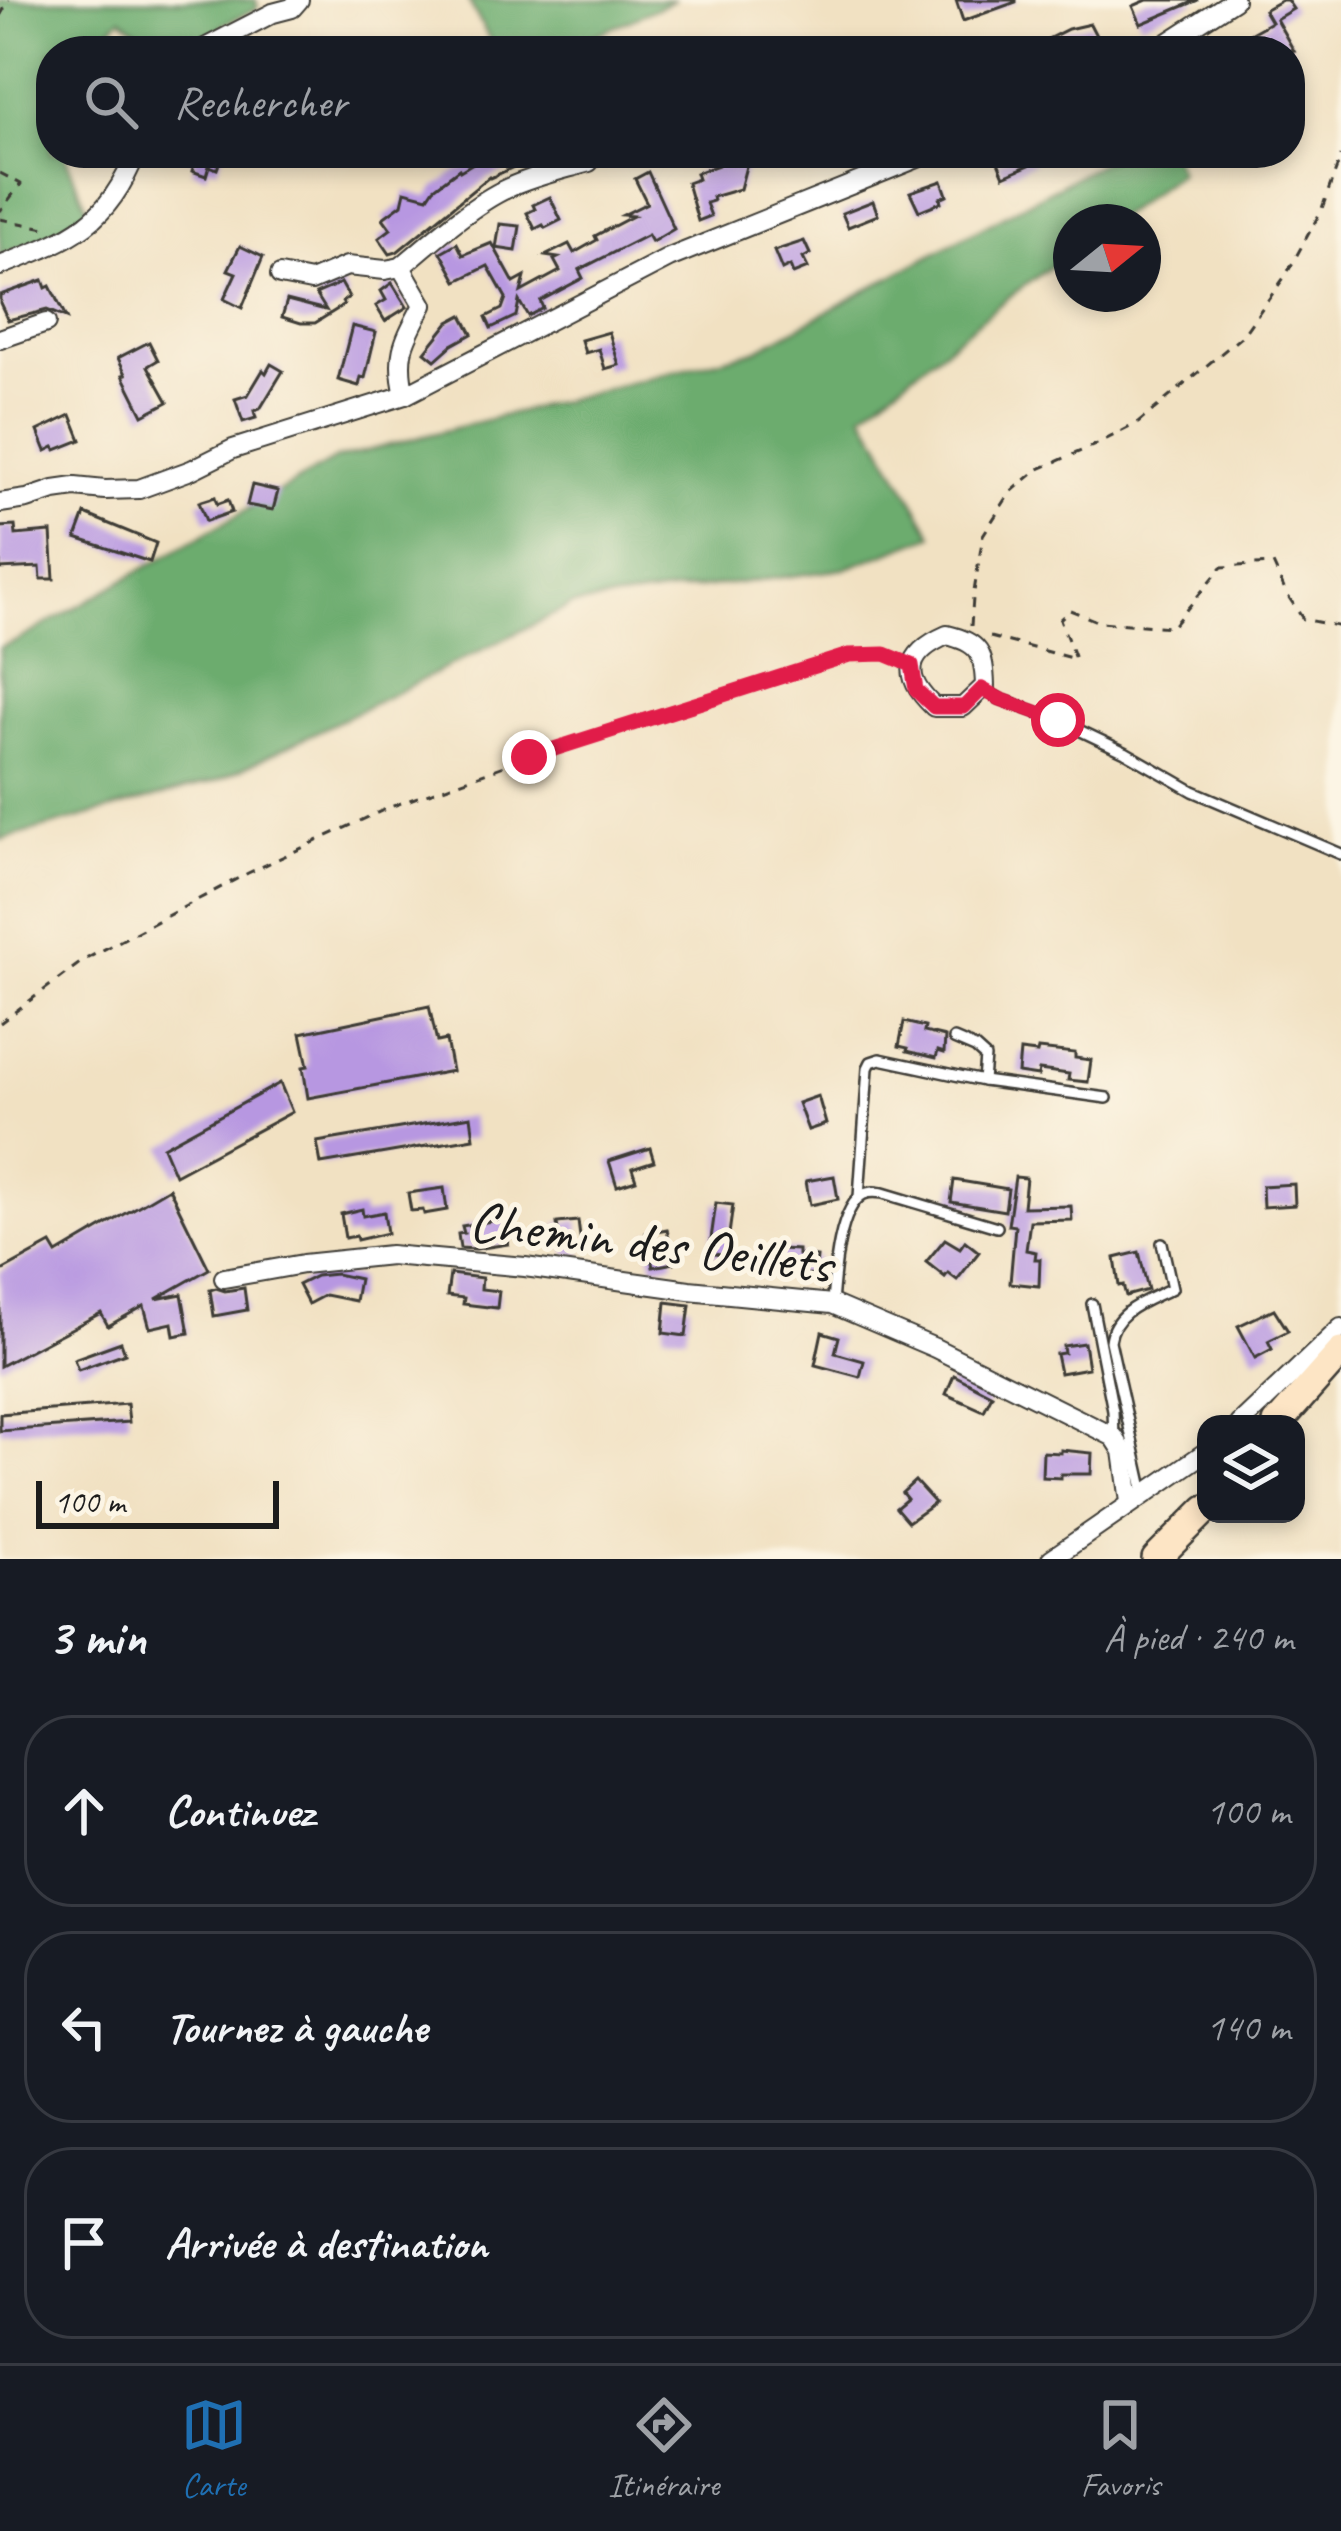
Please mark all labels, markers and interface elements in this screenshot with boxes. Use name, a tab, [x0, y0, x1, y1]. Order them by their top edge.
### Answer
search box	[36, 36, 1305, 168]
icon: search	[78, 69, 144, 135]
text: Rechercher	[174, 74, 347, 131]
north arrow	[1053, 204, 1161, 312]
route start	[1031, 693, 1085, 747]
route end	[502, 730, 556, 784]
street label: Chemin des Oeillets	[466, 1184, 841, 1300]
map controls	[1197, 1415, 1305, 1523]
button: layers	[1197, 1415, 1305, 1523]
scale bar	[36, 1475, 279, 1528]
text: 100 m	[54, 1481, 125, 1523]
text: 3 min	[48, 1605, 146, 1669]
text: À pied · 240 m	[1104, 1613, 1293, 1662]
icon: ahead	[51, 1778, 117, 1844]
text: Continuez	[165, 1783, 314, 1840]
text: 100 m	[1206, 1787, 1290, 1836]
icon: left	[51, 1994, 117, 2060]
text: Tournez à gauche	[165, 1999, 427, 2056]
text: 140 m	[1206, 2003, 1290, 2052]
icon: arrive	[51, 2210, 117, 2276]
text: Arrivée à destination	[165, 2215, 488, 2272]
tab: Carte	[181, 2392, 247, 2506]
tab: Itinéraire	[608, 2392, 719, 2506]
tab: Favoris	[1081, 2392, 1160, 2506]

